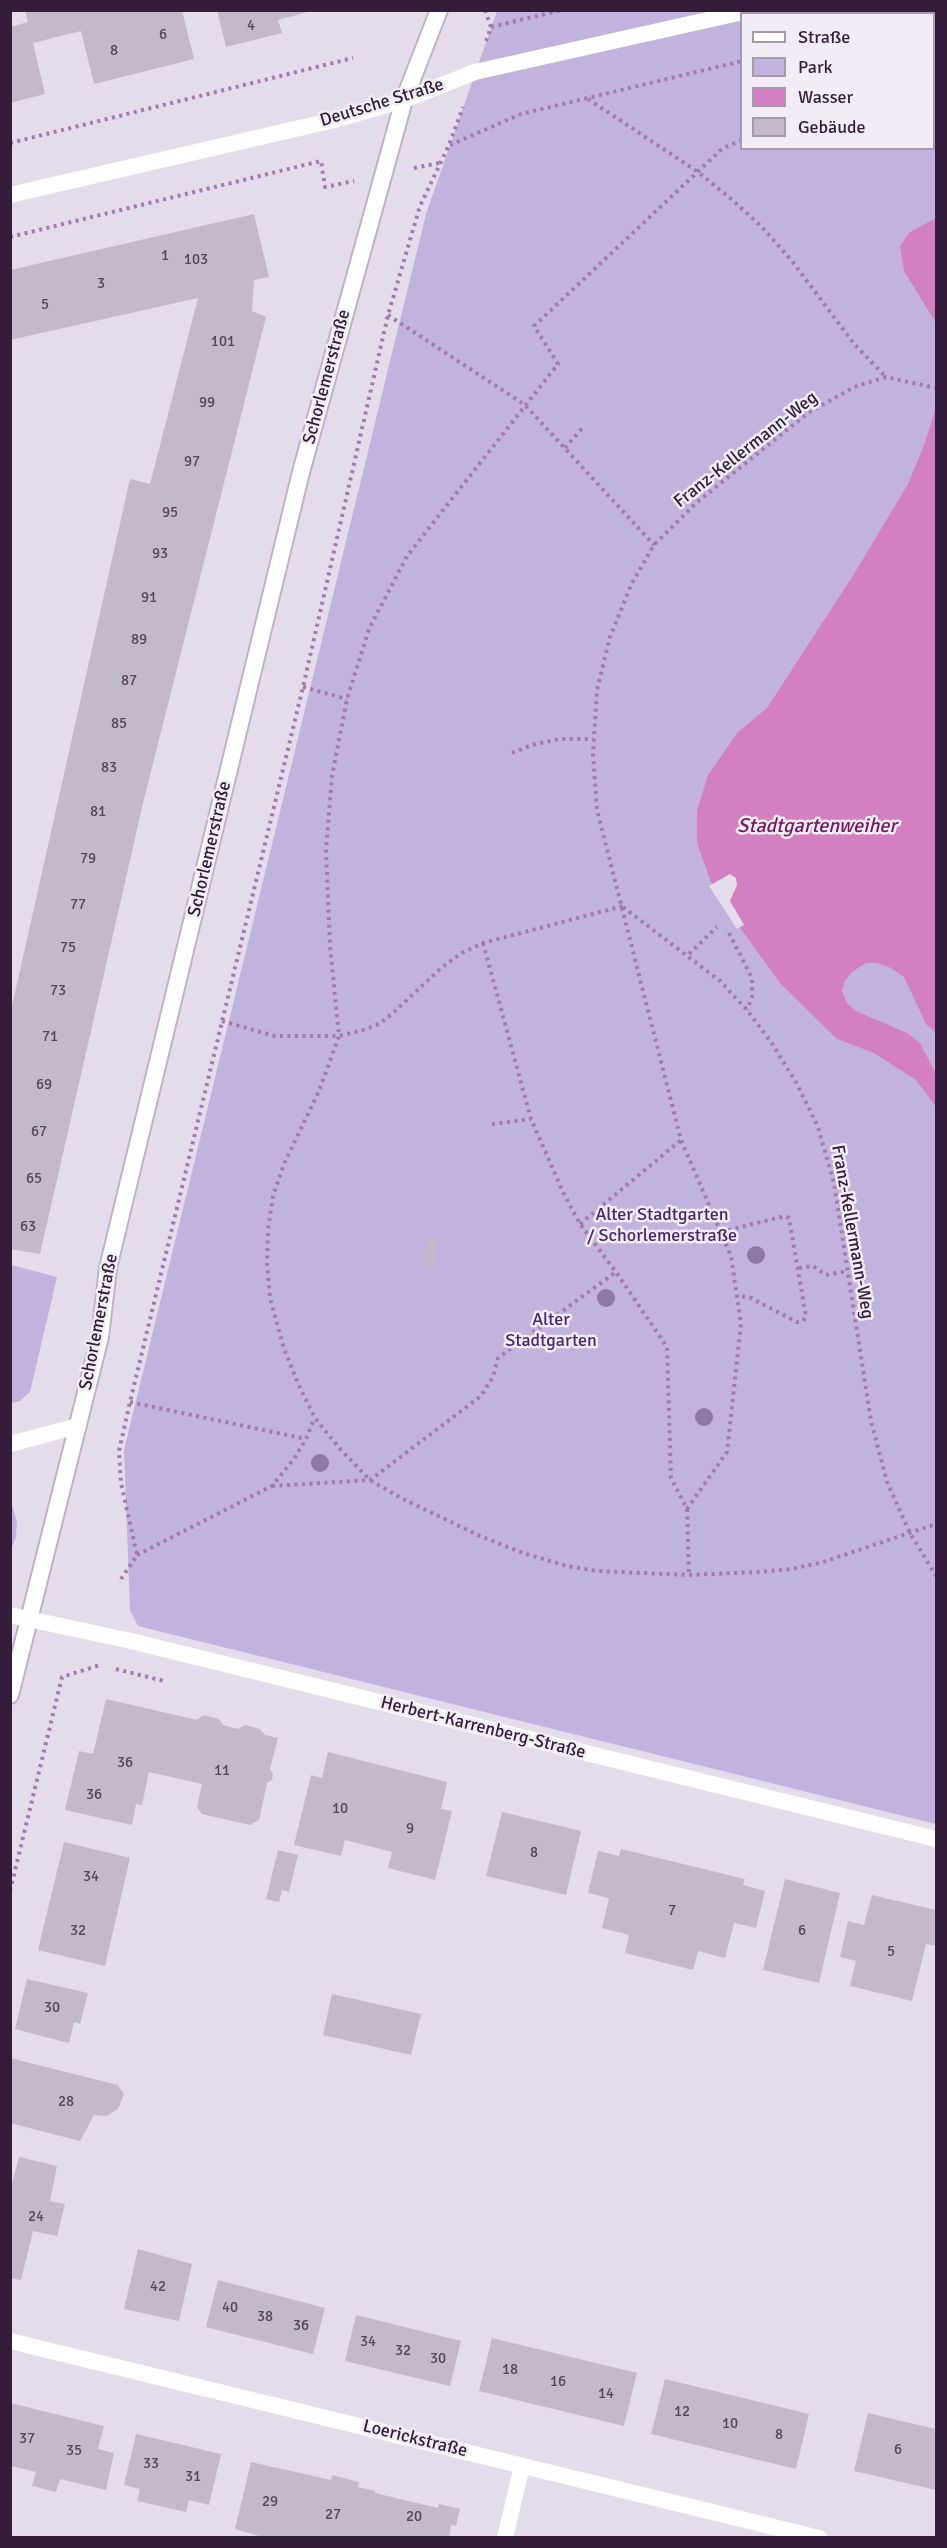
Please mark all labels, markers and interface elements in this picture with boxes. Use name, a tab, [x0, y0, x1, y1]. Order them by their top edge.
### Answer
legend	[740, 12, 935, 150]
house number: 4	[247, 17, 255, 35]
house number: 6	[159, 26, 167, 44]
text: Straße	[798, 26, 850, 48]
house number: 8	[110, 42, 118, 60]
text: Park	[798, 56, 833, 78]
street label: Deutsche Straße	[318, 74, 446, 132]
text: Wasser	[798, 86, 853, 108]
text: Gebäude	[798, 116, 866, 138]
house number: 1	[161, 247, 169, 265]
house number: 103	[184, 251, 208, 269]
house number: 3	[97, 275, 105, 293]
house number: 5	[41, 296, 49, 314]
street label: Schorlemerstraße	[299, 307, 355, 447]
house number: 101	[211, 333, 235, 351]
street label: Franz-Kellermann-Weg	[670, 387, 822, 513]
house number: 99	[199, 394, 215, 412]
house number: 97	[184, 453, 200, 471]
house number: 95	[162, 504, 178, 522]
house number: 93	[152, 545, 168, 563]
house number: 91	[141, 589, 157, 607]
house number: 89	[131, 631, 147, 649]
house number: 87	[121, 672, 137, 690]
house number: 85	[111, 715, 127, 733]
house number: 83	[101, 759, 117, 777]
street label: Schorlemerstraße	[184, 779, 236, 919]
house number: 81	[90, 803, 106, 821]
water label: Stadtgartenweiher	[737, 815, 897, 839]
house number: 79	[80, 850, 96, 868]
house number: 77	[70, 896, 86, 914]
house number: 75	[60, 939, 76, 957]
house number: 73	[50, 982, 66, 1000]
house number: 71	[42, 1028, 58, 1046]
house number: 69	[36, 1076, 52, 1094]
house number: 67	[31, 1123, 47, 1141]
street label: Franz-Kellermann-Weg	[826, 1143, 878, 1321]
house number: 65	[26, 1170, 42, 1188]
park label: Alter Stadtgarten / Schorlemerstraße	[587, 1204, 737, 1246]
house number: 63	[20, 1218, 36, 1236]
street label: Schorlemerstraße	[75, 1252, 123, 1392]
park label: Alter Stadtgarten	[505, 1309, 597, 1352]
street label: Herbert-Karrenberg-Straße	[378, 1692, 588, 1764]
house number: 36	[117, 1754, 133, 1772]
house number: 11	[214, 1762, 230, 1780]
house number: 36	[86, 1786, 102, 1804]
house number: 10	[332, 1800, 348, 1818]
house number: 9	[406, 1820, 414, 1838]
house number: 8	[530, 1844, 538, 1862]
house number: 34	[83, 1868, 99, 1886]
house number: 7	[668, 1902, 676, 1920]
house number: 32	[70, 1922, 86, 1940]
house number: 6	[798, 1922, 806, 1940]
house number: 5	[887, 1943, 895, 1961]
house number: 30	[44, 1999, 60, 2017]
house number: 28	[58, 2093, 74, 2111]
house number: 24	[28, 2208, 44, 2226]
house number: 42	[150, 2278, 166, 2296]
house number: 40	[222, 2299, 238, 2317]
house number: 38	[257, 2308, 273, 2326]
house number: 36	[293, 2317, 309, 2335]
house number: 34	[360, 2333, 376, 2351]
house number: 32	[395, 2342, 411, 2360]
house number: 30	[430, 2350, 446, 2368]
house number: 18	[502, 2361, 518, 2379]
house number: 16	[550, 2373, 566, 2391]
house number: 14	[598, 2385, 614, 2403]
house number: 12	[674, 2403, 690, 2421]
house number: 10	[722, 2415, 738, 2433]
street label: Loerickstraße	[361, 2416, 469, 2462]
house number: 8	[775, 2426, 783, 2444]
house number: 37	[19, 2430, 35, 2448]
house number: 6	[894, 2441, 902, 2459]
house number: 35	[66, 2442, 82, 2460]
house number: 33	[143, 2455, 159, 2473]
house number: 31	[185, 2468, 201, 2486]
house number: 29	[262, 2493, 278, 2511]
house number: 27	[325, 2506, 341, 2524]
house number: 20	[406, 2508, 422, 2526]

